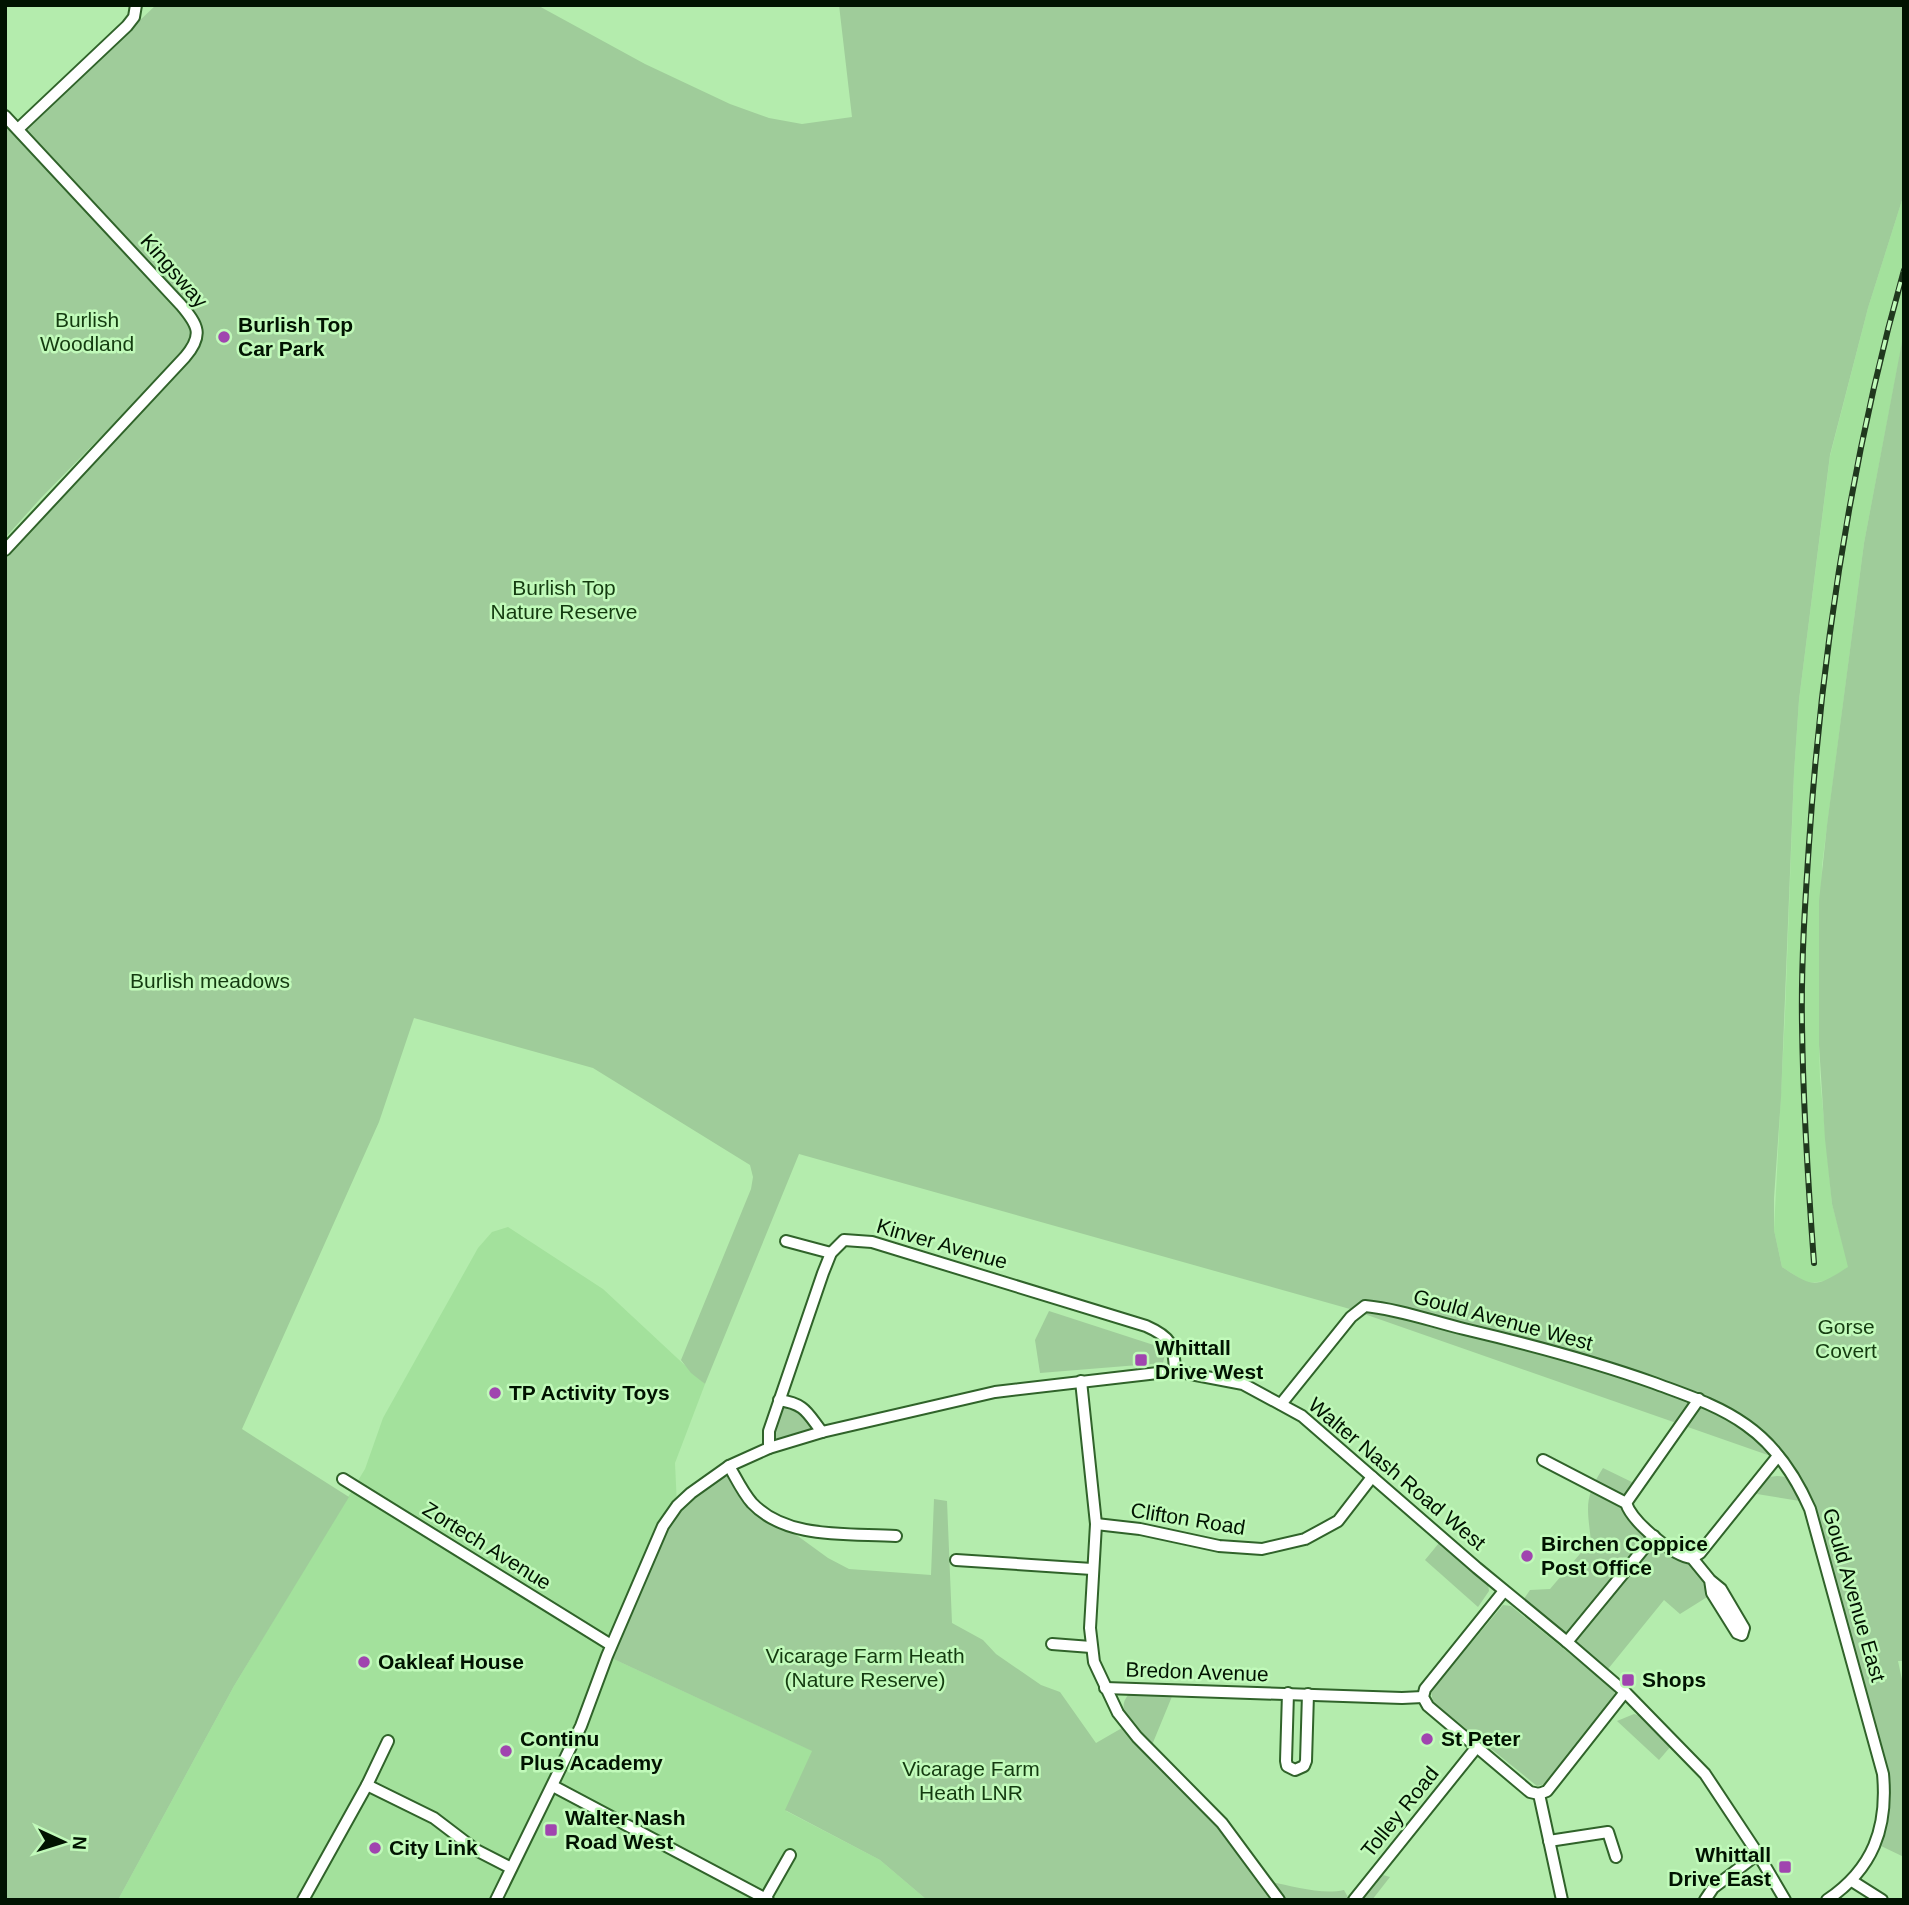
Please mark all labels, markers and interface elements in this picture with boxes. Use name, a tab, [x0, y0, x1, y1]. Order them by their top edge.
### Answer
street label: Kingsway	[136, 229, 213, 313]
park label: Burlish Woodland	[40, 308, 134, 355]
place label: Burlish Top Car Park	[238, 313, 353, 360]
marker: Burlish Top Car Park	[216, 329, 232, 345]
park label: Burlish Top Nature Reserve	[490, 576, 638, 623]
park label: Burlish meadows	[130, 969, 290, 992]
street label: Kinver Avenue	[874, 1214, 1010, 1273]
street label: Gould Avenue West	[1411, 1284, 1596, 1355]
park label: Gorse Covert	[1815, 1315, 1877, 1362]
place label: Whittall Drive West	[1155, 1336, 1263, 1383]
marker: Whittall Drive West	[1133, 1352, 1149, 1368]
place label: TP Activity Toys	[509, 1381, 670, 1404]
marker: TP Activity Toys	[487, 1385, 503, 1401]
street label: Walter Nash Road West	[1304, 1393, 1491, 1555]
street label: Zortech Avenue	[419, 1497, 556, 1594]
street label: Clifton Road	[1129, 1498, 1247, 1539]
street label: Gould Avenue East	[1819, 1505, 1890, 1684]
place label: Birchen Coppice Post Office	[1541, 1532, 1708, 1579]
marker: Birchen Coppice Post Office	[1519, 1548, 1535, 1564]
park label: Vicarage Farm Heath (Nature Reserve)	[765, 1644, 965, 1691]
place label: Oakleaf House	[378, 1650, 524, 1673]
marker: Oakleaf House	[356, 1654, 372, 1670]
street label: Bredon Avenue	[1125, 1658, 1269, 1685]
place label: Shops	[1642, 1668, 1706, 1691]
marker: Shops	[1620, 1672, 1636, 1688]
place label: Continu Plus Academy	[520, 1727, 663, 1774]
place label: St Peter	[1441, 1727, 1520, 1750]
marker: St Peter	[1419, 1731, 1435, 1747]
marker: Continu Plus Academy	[498, 1743, 514, 1759]
park label: Vicarage Farm Heath LNR	[902, 1757, 1040, 1804]
street label: Tolley Road	[1356, 1762, 1443, 1862]
place label: Walter Nash Road West	[565, 1806, 686, 1853]
north arrow	[28, 1807, 98, 1877]
marker: Walter Nash Road West	[543, 1822, 559, 1838]
text: N	[69, 1836, 90, 1851]
place label: City Link	[389, 1836, 478, 1859]
marker: City Link	[367, 1840, 383, 1856]
place label: Whittall Drive East	[1668, 1843, 1771, 1890]
marker: Whittall Drive East	[1777, 1859, 1793, 1875]

